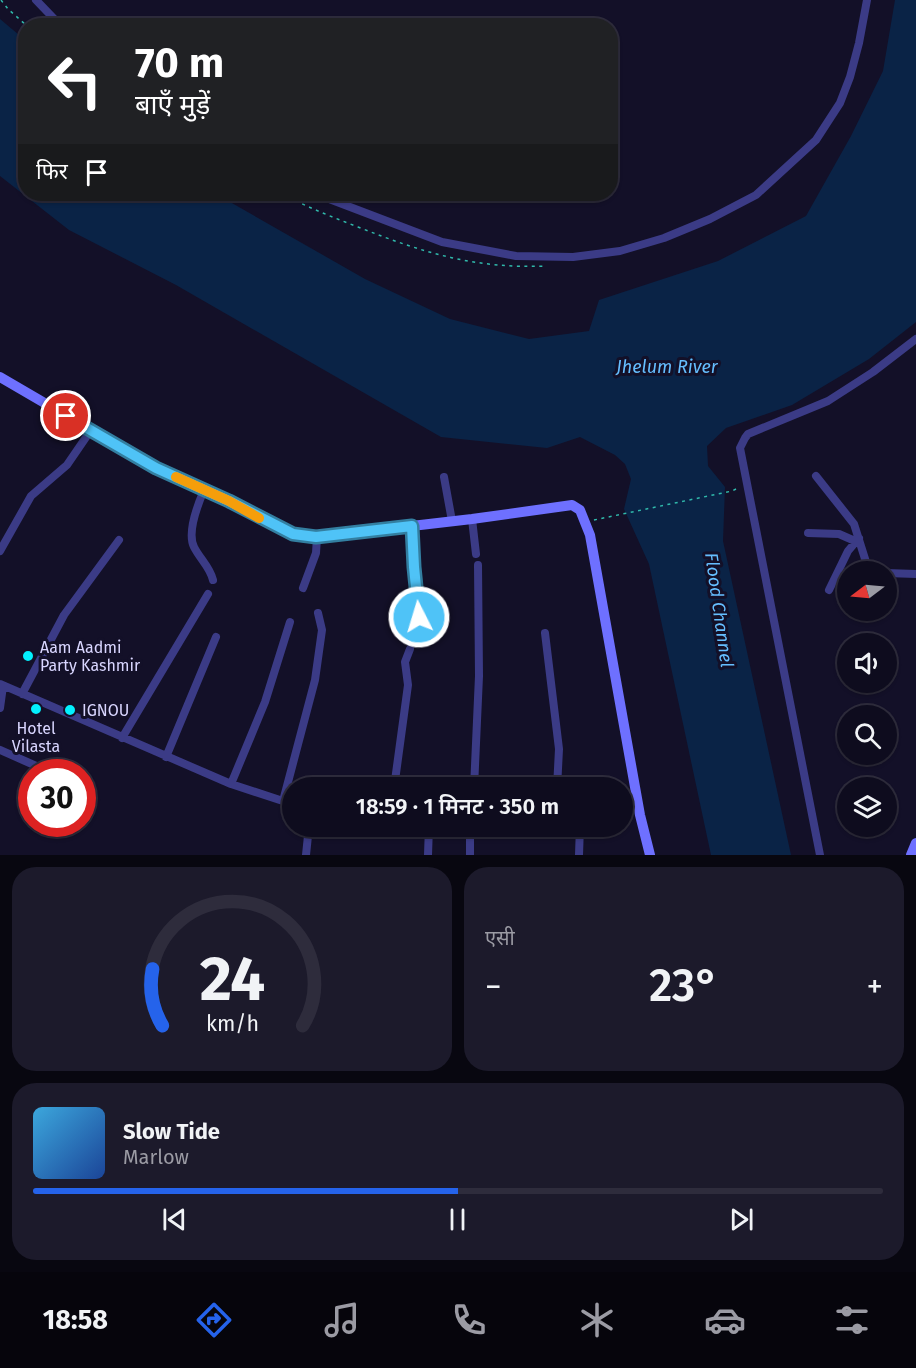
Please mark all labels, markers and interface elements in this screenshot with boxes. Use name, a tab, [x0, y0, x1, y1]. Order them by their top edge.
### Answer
text: 70 m	[135, 38, 224, 88]
icon: left	[36, 42, 114, 120]
text: बाएँ मुड़ें	[135, 89, 210, 121]
icon: arrive	[80, 156, 113, 189]
text: फिर	[36, 158, 68, 185]
water label: Jhelum River	[615, 356, 719, 378]
pin	[40, 390, 91, 441]
icon: arrive	[49, 399, 82, 432]
water label: Flood Channel	[700, 551, 738, 669]
north arrow	[837, 561, 897, 621]
map controls	[837, 561, 897, 837]
position arrow	[387, 585, 451, 649]
button: sound	[837, 633, 897, 693]
place label: Aam Aadmi Party Kashmir	[40, 638, 141, 675]
marker: Aam Aadmi Party Kashmir	[21, 649, 35, 663]
place label: IGNOU	[82, 701, 129, 720]
marker: Hotel Vilasta	[29, 702, 43, 716]
marker: IGNOU	[63, 703, 77, 717]
button: search	[837, 705, 897, 765]
place label: Hotel Vilasta	[12, 719, 60, 756]
speed limit sign: 30	[18, 759, 96, 837]
button: layers	[837, 777, 897, 837]
text: 18:59 · 1 मिनट · 350 m	[356, 793, 559, 820]
text: एसी	[485, 926, 515, 950]
text: 24	[199, 942, 265, 1017]
text: 23°	[649, 959, 719, 1013]
text: −	[485, 967, 502, 1007]
text: +	[867, 967, 883, 1007]
text: km/h	[205, 1011, 259, 1037]
text: Slow Tide	[123, 1118, 220, 1145]
text: Marlow	[123, 1145, 189, 1169]
icon: previous	[158, 1203, 191, 1236]
icon: pause	[441, 1203, 474, 1236]
icon: next	[725, 1203, 758, 1236]
icon: directions	[193, 1299, 235, 1341]
icon: music	[321, 1299, 363, 1341]
icon: phone	[448, 1299, 490, 1341]
icon: climate	[576, 1299, 618, 1341]
icon: car	[704, 1299, 746, 1341]
icon: filters	[831, 1299, 873, 1341]
text: 18:58	[43, 1304, 108, 1336]

